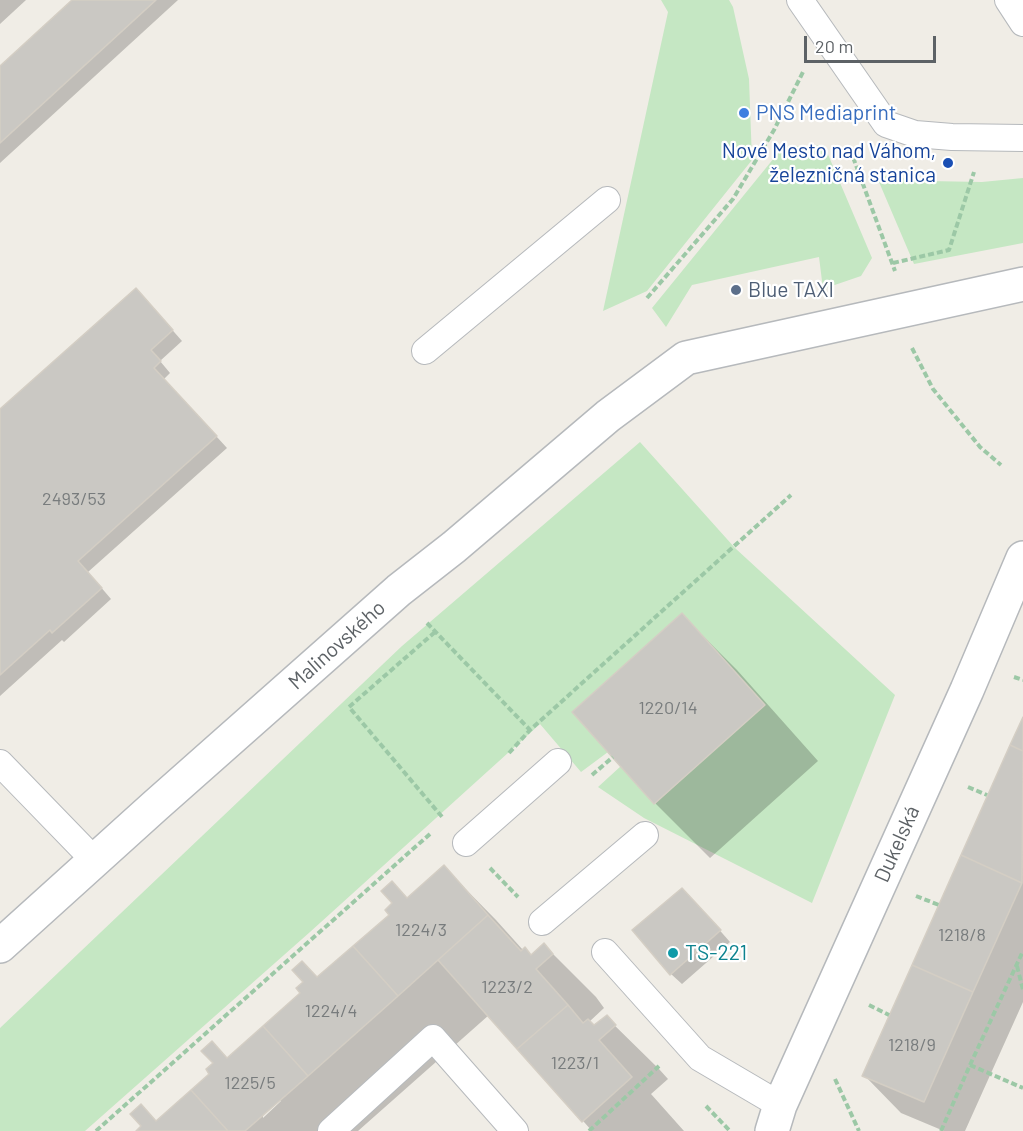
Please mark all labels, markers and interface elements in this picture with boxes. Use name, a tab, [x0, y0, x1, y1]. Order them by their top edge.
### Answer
scale bar	[807, 24, 939, 62]
text: 20 m	[815, 35, 853, 57]
place label: PNS Mediaprint	[756, 100, 896, 126]
marker: PNS Mediaprint	[737, 106, 751, 120]
place label: Nové Mesto nad Váhom, železničná stanica	[722, 138, 936, 188]
marker: Nové Mesto nad Váhom, železničná stanica	[941, 156, 955, 170]
place label: Blue TAXI	[748, 277, 834, 303]
marker: Blue TAXI	[729, 283, 743, 297]
house number: 2493/53	[42, 488, 106, 510]
street label: Malinovského	[283, 595, 391, 695]
house number: 1220/14	[638, 697, 698, 719]
street label: Dukelská	[869, 802, 925, 886]
house number: 1224/3	[395, 919, 447, 941]
house number: 1218/8	[938, 924, 986, 946]
place label: TS-221	[685, 940, 747, 966]
marker: TS-221	[666, 946, 680, 960]
house number: 1223/2	[481, 976, 533, 998]
house number: 1224/4	[305, 1000, 357, 1022]
house number: 1218/9	[888, 1034, 936, 1056]
house number: 1223/1	[551, 1052, 599, 1074]
house number: 1225/5	[224, 1072, 276, 1094]

